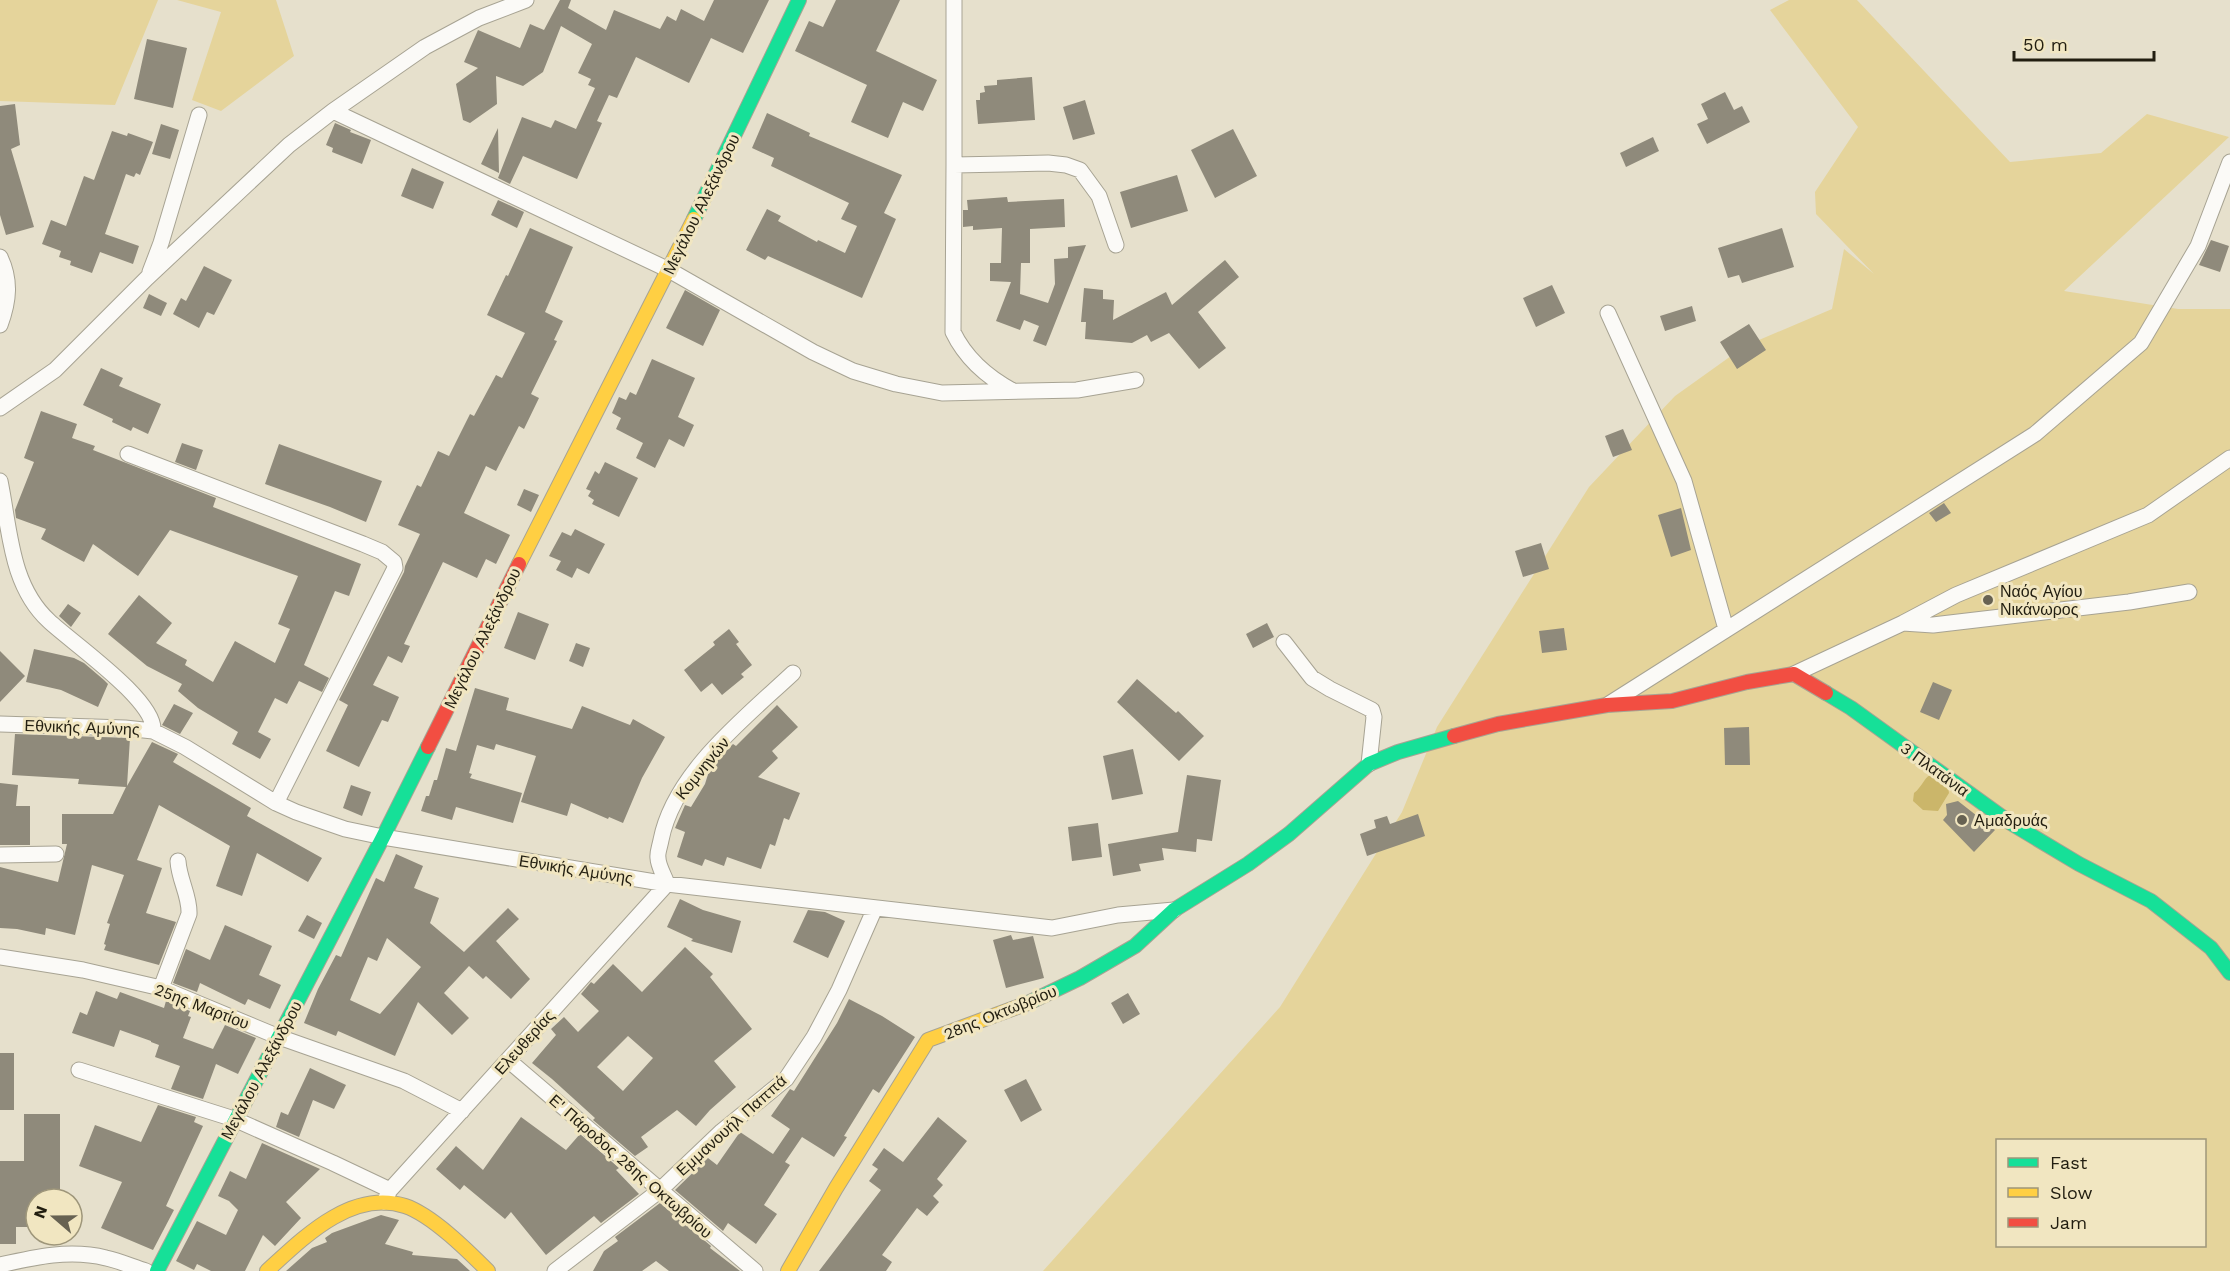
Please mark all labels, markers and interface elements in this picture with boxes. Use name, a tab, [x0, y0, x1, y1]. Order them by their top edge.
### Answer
scale bar	[2014, 24, 2154, 62]
text: 50 m	[2023, 34, 2068, 55]
street label: Μεγάλου Αλεξάνδρου	[659, 131, 744, 278]
street label: Μεγάλου Αλεξάνδρου	[440, 565, 525, 712]
place label: Ναός Αγίου Νικάνωρος	[2000, 582, 2082, 619]
marker: Ναός Αγίου Νικάνωρος	[1981, 593, 1995, 607]
street label: Εθνικής Αμύνης	[24, 716, 140, 739]
street label: Κομνηνών	[671, 733, 733, 803]
street label: 3 Πλατάνια	[1897, 738, 1972, 800]
place label: Αμαδρυάς	[1974, 811, 2048, 830]
marker: Αμαδρυάς	[1955, 813, 1969, 827]
street label: Εθνικής Αμύνης	[518, 851, 635, 888]
street label: 25ης Μαρτίου	[152, 980, 252, 1033]
street label: 28ης Οκτωβρίου	[941, 981, 1059, 1044]
street label: Μεγάλου Αλεξάνδρου	[217, 998, 306, 1143]
street label: Ελευθερίας	[490, 1006, 558, 1078]
street label: Εμμανουήλ Παππά	[672, 1071, 790, 1180]
street label: Ε' Πάροδος 28ης Οκτωβρίου	[545, 1091, 716, 1242]
legend	[1996, 1139, 2206, 1247]
text: Fast	[2050, 1152, 2088, 1173]
text: Slow	[2050, 1182, 2093, 1203]
north arrow	[24, 1187, 84, 1247]
text: N	[29, 1203, 51, 1221]
text: Jam	[2050, 1212, 2087, 1233]

